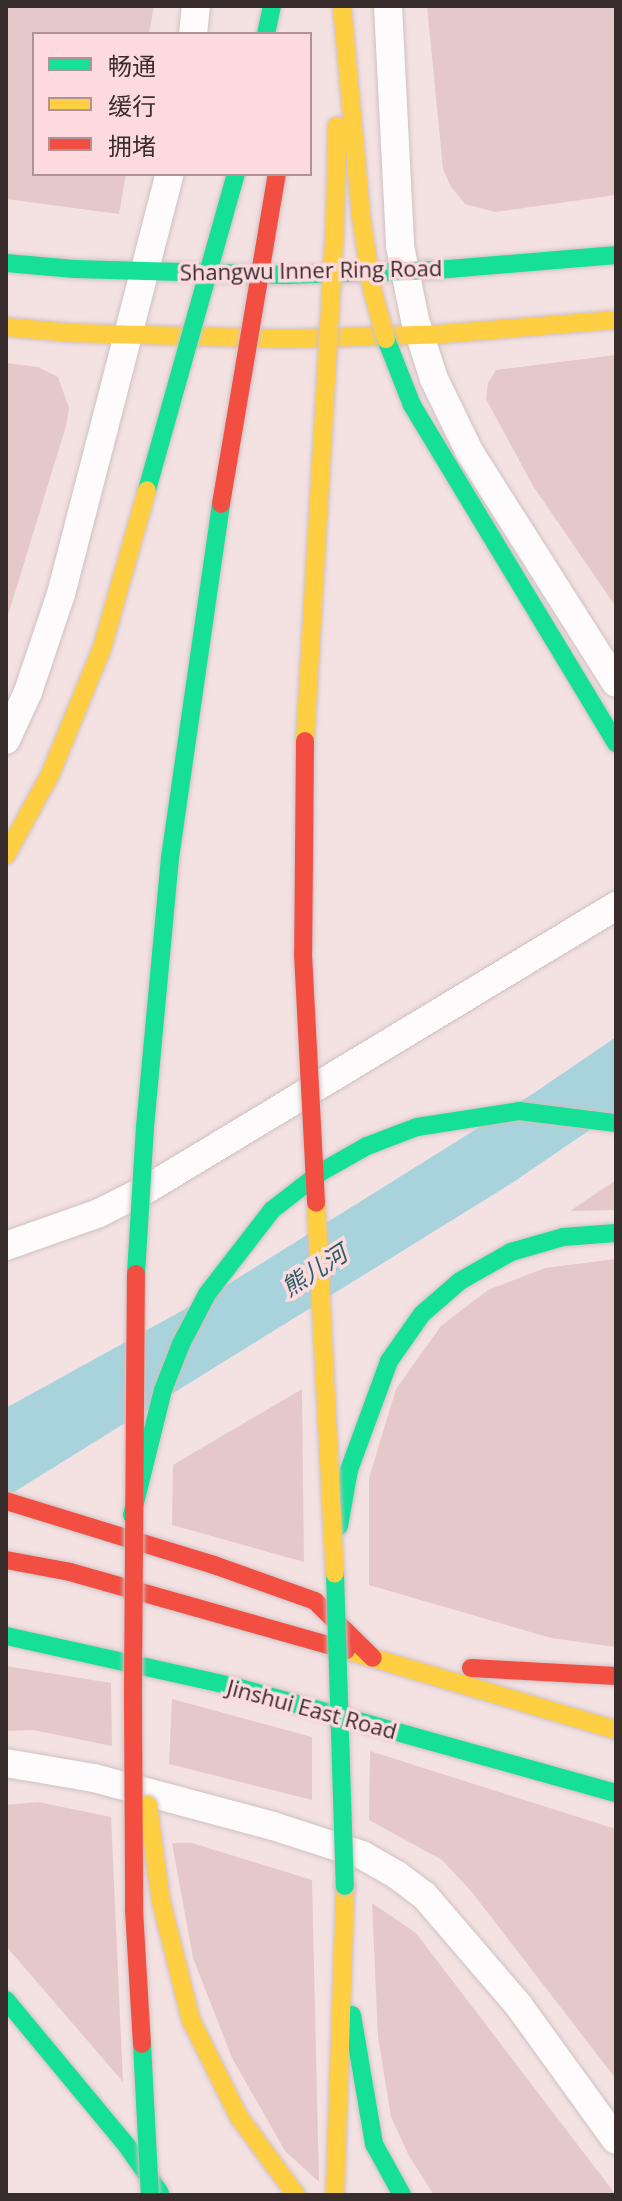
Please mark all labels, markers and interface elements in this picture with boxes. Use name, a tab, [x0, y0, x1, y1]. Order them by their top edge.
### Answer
legend	[32, 32, 312, 176]
text: 畅通	[108, 49, 156, 82]
text: 缓行	[108, 89, 156, 122]
text: 拥堵	[108, 129, 156, 162]
street label: Shangwu Inner Ring Road	[180, 255, 442, 285]
water label: 熊儿河	[276, 1238, 352, 1302]
street label: Jinshui East Road	[224, 1674, 400, 1744]

